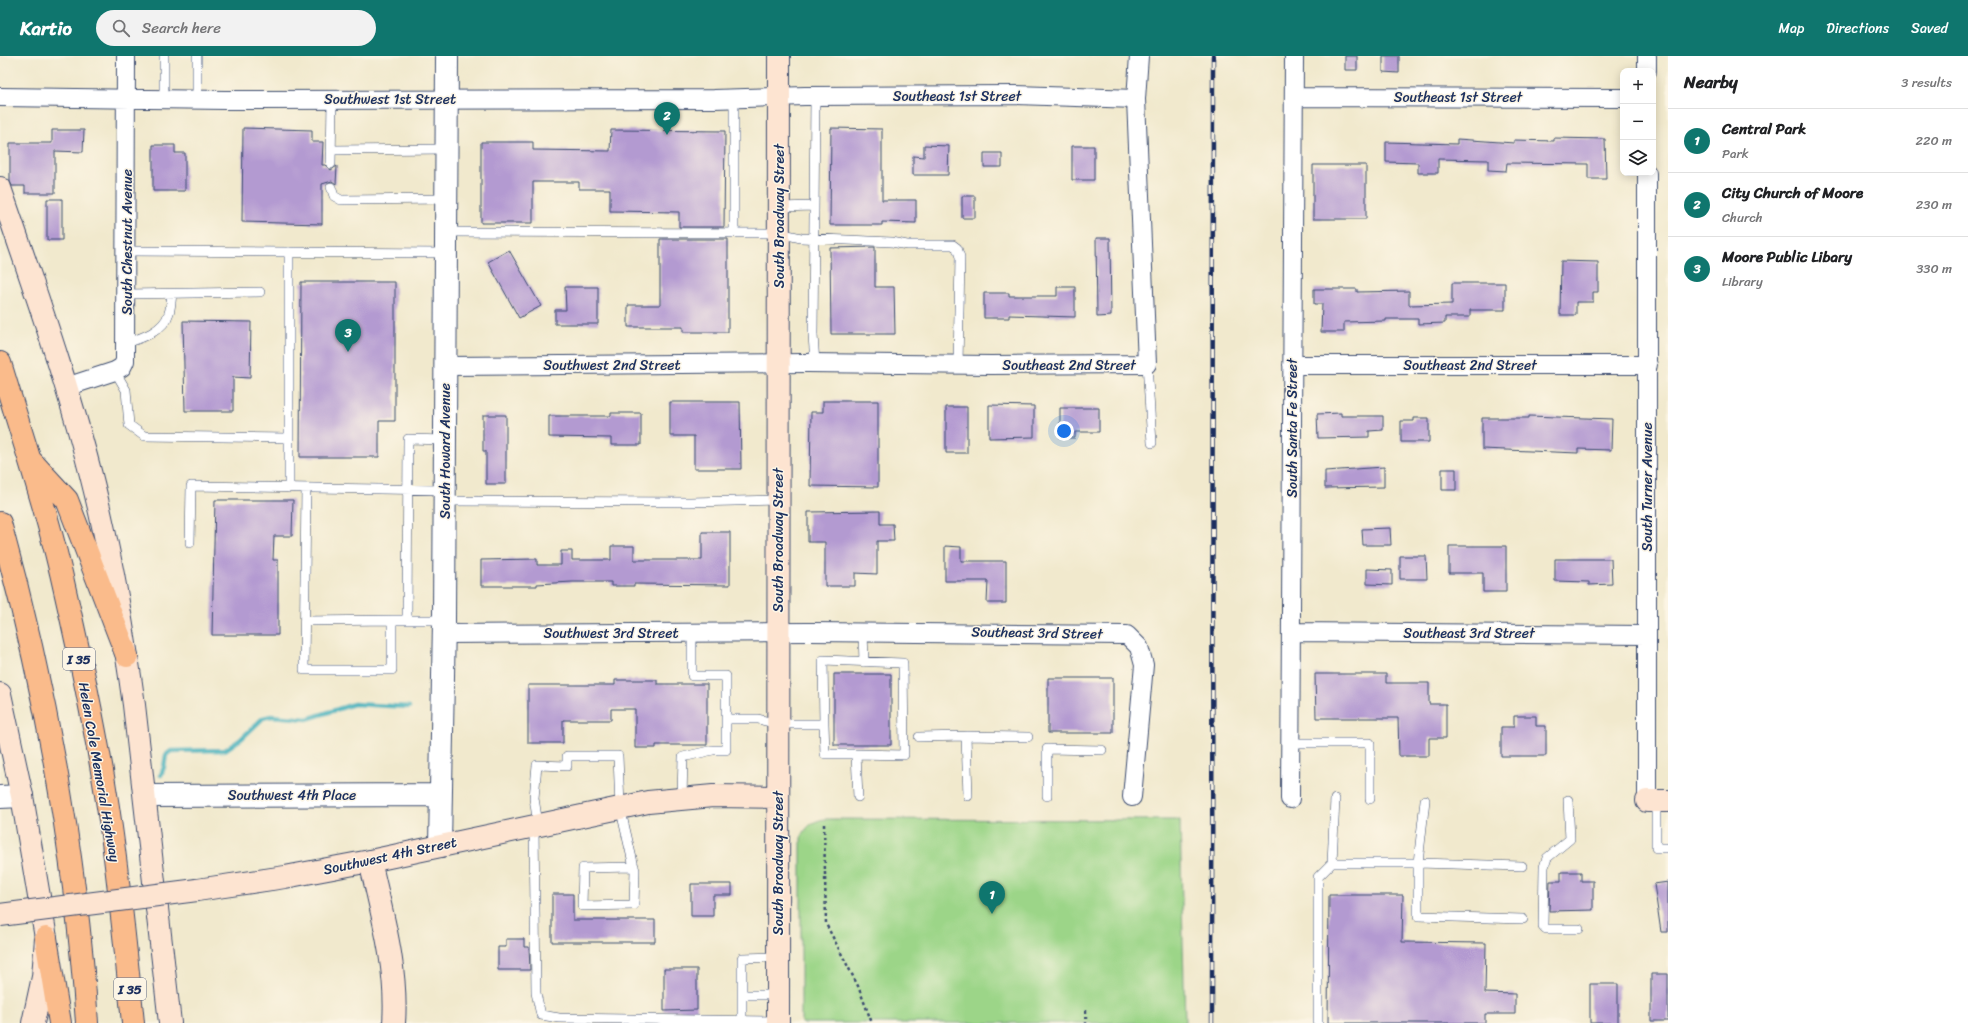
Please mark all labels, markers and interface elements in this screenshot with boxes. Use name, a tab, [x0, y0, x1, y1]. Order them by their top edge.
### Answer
search box	[96, 10, 376, 46]
text: Kartio	[20, 12, 72, 45]
text: Search here	[142, 15, 221, 41]
text: Map	[1778, 16, 1804, 41]
text: Directions	[1826, 16, 1889, 41]
text: Saved	[1911, 16, 1948, 41]
icon: search	[110, 17, 132, 39]
text: Nearby	[1684, 67, 1738, 97]
map controls	[1620, 68, 1656, 176]
button: +	[1620, 68, 1656, 104]
text: 3 results	[1901, 71, 1952, 94]
street label: Southeast 1st Street	[893, 84, 1023, 109]
street label: Southeast 1st Street	[1394, 85, 1524, 110]
street label: Southwest 1st Street	[324, 87, 456, 112]
pin: 2	[654, 102, 680, 135]
button: −	[1620, 104, 1656, 140]
text: Central Park	[1722, 116, 1806, 142]
text: 1	[1694, 129, 1700, 152]
text: 220 m	[1915, 129, 1952, 152]
button: layers	[1620, 140, 1656, 176]
text: Park	[1722, 142, 1749, 165]
street label: South Broadway Street	[767, 143, 792, 288]
street label: South Chestnut Avenue	[115, 169, 140, 315]
text: City Church of Moore	[1722, 180, 1863, 206]
text: 2	[1693, 193, 1701, 216]
text: 230 m	[1916, 193, 1952, 216]
text: Church	[1722, 206, 1763, 229]
text: Moore Public Libary	[1722, 244, 1852, 270]
text: 3	[1693, 257, 1701, 280]
text: 330 m	[1916, 257, 1952, 280]
text: Library	[1722, 270, 1763, 293]
pin: 3	[335, 319, 361, 352]
street label: Southwest 2nd Street	[543, 353, 681, 378]
street label: Southeast 2nd Street	[1002, 353, 1137, 378]
street label: Southeast 2nd Street	[1403, 353, 1538, 378]
street label: South Santa Fe Street	[1280, 357, 1305, 498]
street label: South Howard Avenue	[433, 383, 458, 519]
your location	[1054, 421, 1074, 441]
street label: South Turner Avenue	[1635, 422, 1660, 552]
street label: South Broadway Street	[766, 467, 791, 612]
street label: Southeast 3rd Street	[971, 619, 1104, 647]
street label: Southwest 3rd Street	[543, 621, 679, 646]
street label: Southeast 3rd Street	[1403, 621, 1536, 646]
road number: I 35	[63, 648, 95, 670]
street label: Helen Cole Memorial Highway	[71, 680, 127, 865]
street label: Southwest 4th Place	[228, 783, 356, 808]
street label: South Broadway Street	[766, 790, 791, 935]
street label: Southwest 4th Street	[321, 830, 459, 882]
pin: 1	[979, 881, 1005, 914]
road number: I 35	[114, 978, 146, 1000]

